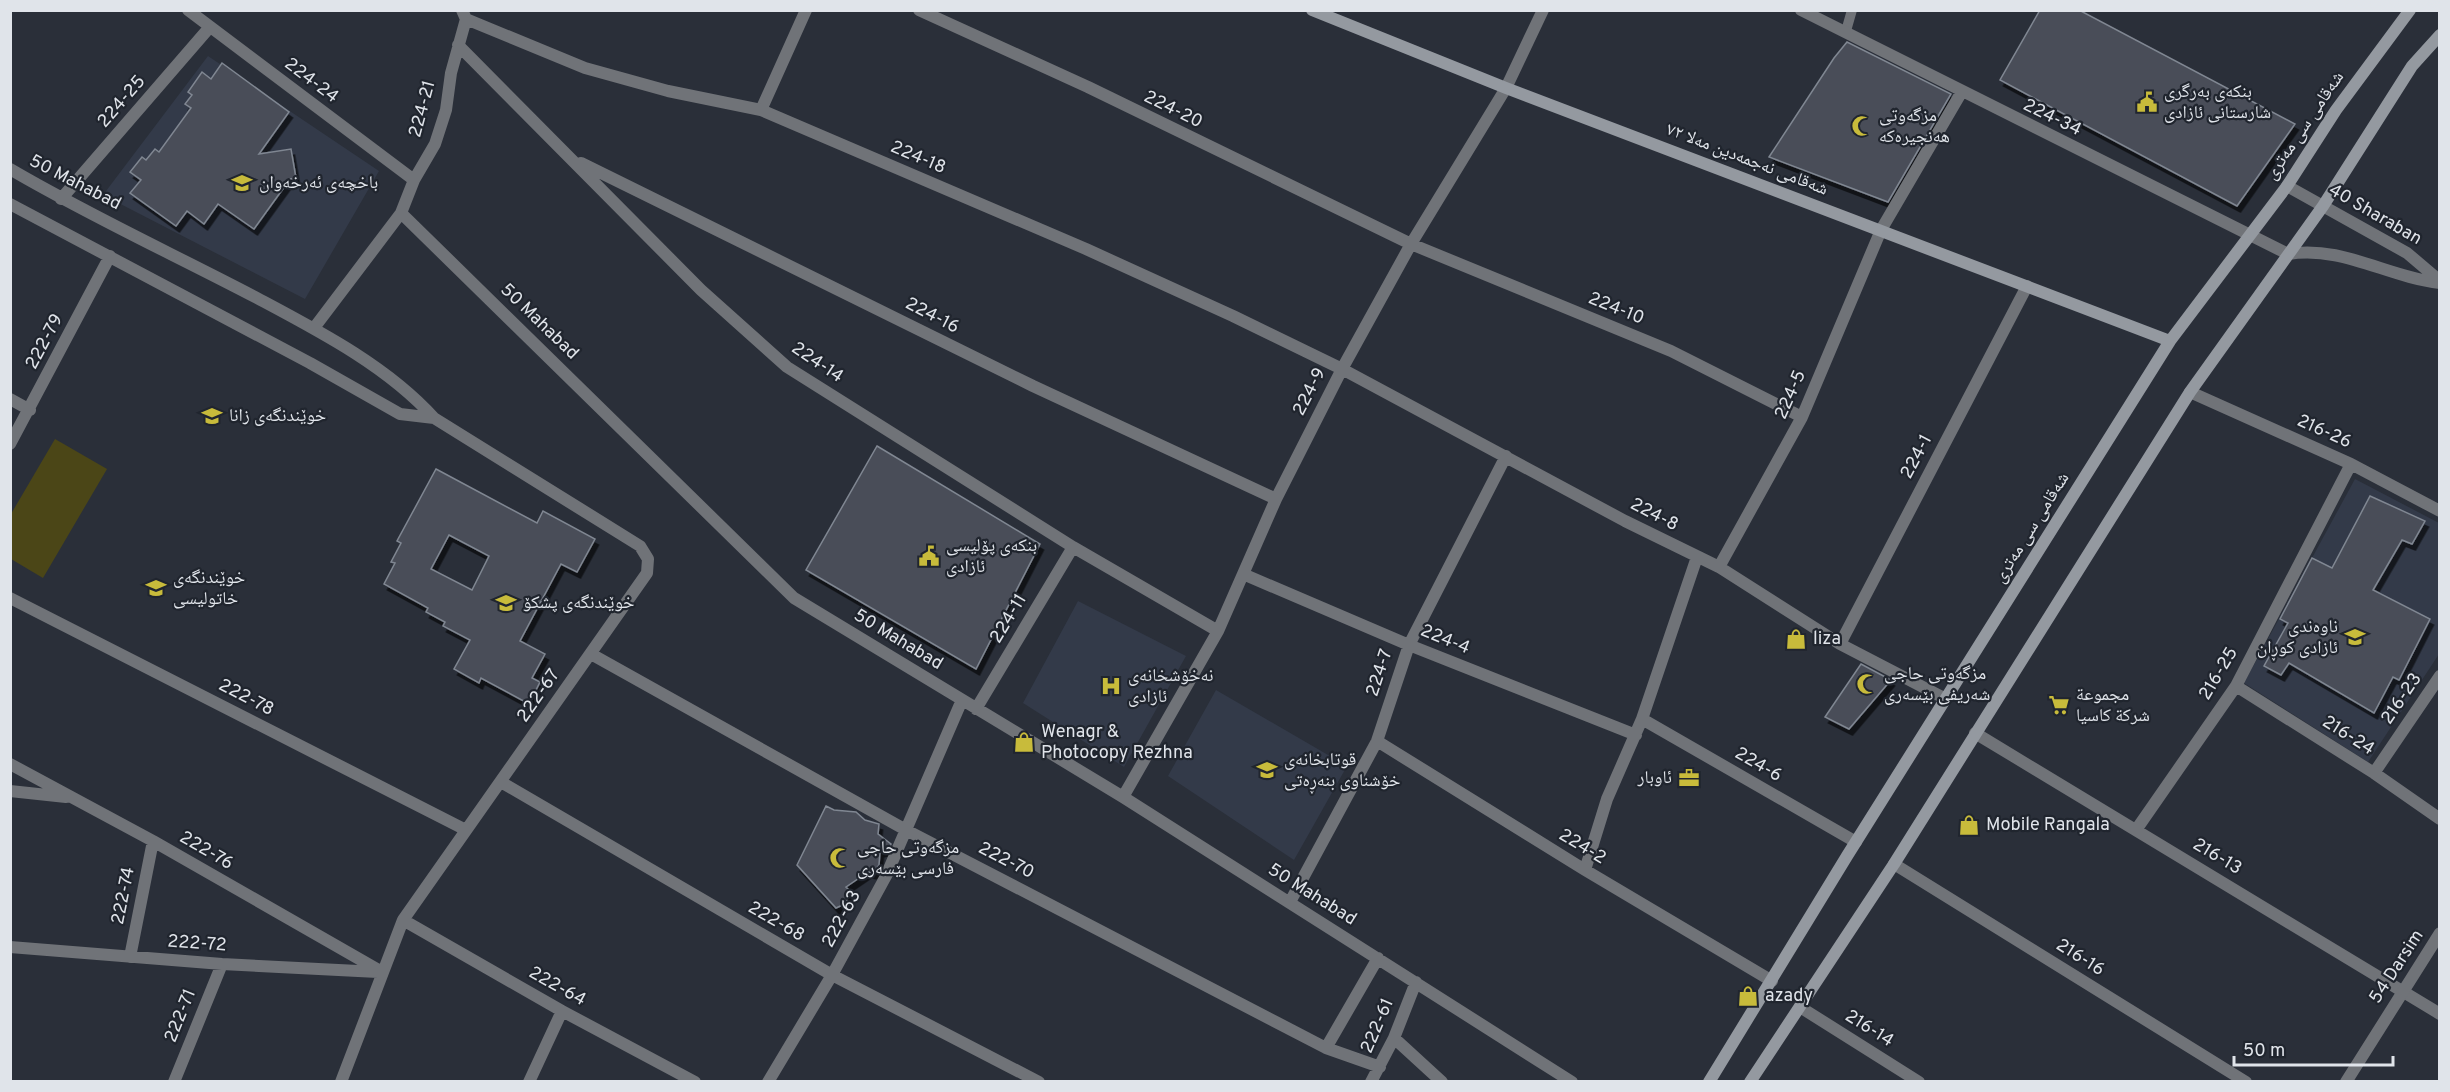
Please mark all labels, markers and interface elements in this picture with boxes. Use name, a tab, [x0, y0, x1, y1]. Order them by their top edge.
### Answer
street label: 224-24	[279, 53, 343, 109]
street label: شەقامی سی مەتری	[2260, 67, 2350, 185]
street label: 224-25	[93, 71, 151, 133]
street label: 224-21	[404, 78, 442, 140]
place label: بنکەی بەرگری شارستانی ئازادی	[2164, 81, 2271, 125]
street label: 224-20	[1140, 86, 1206, 134]
public building icon: بنکەی بەرگری شارستانی ئازادی	[2135, 90, 2159, 114]
street label: 224-34	[2019, 94, 2085, 142]
place label: مزگەوتی ھەنجیرەکە	[1879, 105, 1950, 149]
mosque icon: مزگەوتی ھەنجیرەکە	[1850, 114, 1874, 138]
street label: شەقامی نەجمەدین مەلا ٧٢	[1663, 119, 1831, 201]
street label: 224-18	[887, 136, 949, 180]
street label: 50 Mahabad	[25, 150, 125, 216]
school or university icon: باخچەی ئەرخەوان	[230, 171, 254, 195]
place label: باخچەی ئەرخەوان	[259, 172, 378, 195]
street label: 40 Sharaban	[2324, 179, 2426, 251]
street label: 50 Mahabad	[495, 279, 583, 365]
street label: 224-10	[1585, 287, 1647, 331]
street label: 224-16	[901, 293, 963, 339]
street label: 222-79	[21, 310, 69, 374]
street label: 224-14	[787, 337, 847, 389]
street label: 224-9	[1288, 364, 1332, 420]
street label: 224-5	[1770, 367, 1812, 423]
school or university icon: خوێندنگەی زانا	[200, 404, 224, 428]
place label: خوێندنگەی زانا	[229, 405, 326, 428]
street label: 216-26	[2293, 410, 2355, 454]
street label: 224-1	[1896, 431, 1938, 483]
street label: شەقامی سی مەتری	[1989, 468, 2075, 588]
street label: 224-8	[1626, 493, 1682, 537]
place label: بنکەی پۆلیسی ئازادی	[946, 535, 1037, 579]
public building icon: بنکەی پۆلیسی ئازادی	[917, 544, 941, 568]
place label: خوێندنگەی خاتولیسی	[173, 567, 245, 611]
school or university icon: خوێندنگەی خاتولیسی	[144, 576, 168, 600]
street label: 224-11	[985, 590, 1033, 648]
school or university icon: خوێندنگەی پشکۆ	[494, 591, 518, 615]
place label: خوێندنگەی پشکۆ	[523, 592, 634, 615]
street label: 50 Mahabad	[849, 604, 947, 676]
place label: ناوەندی ئازادی کوڕان	[2257, 616, 2338, 660]
street label: 224-4	[1417, 620, 1473, 660]
school or university icon: ناوەندی ئازادی کوڕان	[2343, 625, 2367, 649]
shop icon: liza	[1784, 627, 1808, 651]
place label: liza	[1813, 628, 1841, 651]
street label: 216-25	[2194, 643, 2244, 705]
street label: 224-7	[1362, 646, 1398, 700]
place label: مزگەوتی حاجی شەریفی بێسەری	[1884, 663, 1990, 707]
street label: 222-67	[512, 665, 566, 727]
place label: نەخۆشخانەی ئازادی	[1128, 665, 1214, 709]
street label: 216-23	[2376, 669, 2428, 729]
mosque icon: مزگەوتی حاجی شەریفی بێسەری	[1855, 672, 1879, 696]
street label: 222-78	[214, 674, 278, 722]
hospital icon: نەخۆشخانەی ئازادی	[1099, 674, 1123, 698]
place label: مجموعة شرکة کاسیا	[2076, 684, 2150, 728]
supermarket icon: مجموعة شرکة کاسیا	[2047, 693, 2071, 717]
street label: 216-24	[2317, 711, 2379, 761]
place label: Wenagr & Photocopy Rezhna	[1041, 721, 1193, 765]
shop icon: Wenagr & Photocopy Rezhna	[1012, 730, 1036, 754]
street label: 224-6	[1730, 742, 1786, 788]
place label: قوتابخانەی خۆشناوی بنەڕەتی	[1284, 749, 1400, 793]
school or university icon: قوتابخانەی خۆشناوی بنەڕەتی	[1255, 758, 1279, 782]
office icon: ئاوبار	[1677, 766, 1701, 790]
place label: ئاوبار	[1637, 767, 1672, 790]
shop icon: Mobile Rangala	[1957, 813, 1981, 837]
place label: Mobile Rangala	[1986, 814, 2110, 837]
street label: 224-2	[1554, 824, 1610, 870]
street label: 222-76	[175, 826, 237, 876]
street label: 216-13	[2188, 833, 2246, 881]
place label: مزگەوتی حاجی فارسی بێسەری	[857, 837, 959, 881]
street label: 222-70	[974, 837, 1038, 885]
mosque icon: مزگەوتی حاجی فارسی بێسەری	[828, 846, 852, 870]
street label: 50 Mahabad	[1263, 859, 1361, 931]
street label: 222-74	[107, 865, 141, 927]
street label: 222-63	[817, 886, 867, 952]
street label: 222-68	[743, 897, 809, 947]
street label: 54 Darsim	[2365, 926, 2429, 1008]
street label: 222-72	[167, 930, 227, 958]
street label: 216-16	[2051, 934, 2109, 982]
street label: 222-64	[524, 962, 590, 1012]
shop icon: azady	[1736, 984, 1760, 1008]
place label: azady	[1765, 985, 1813, 1008]
street label: 222-71	[160, 986, 202, 1046]
street label: 222-61	[1356, 995, 1400, 1057]
street label: 216-14	[1840, 1005, 1898, 1053]
scale bar	[2234, 1029, 2393, 1067]
text: 50 m	[2243, 1040, 2285, 1063]

